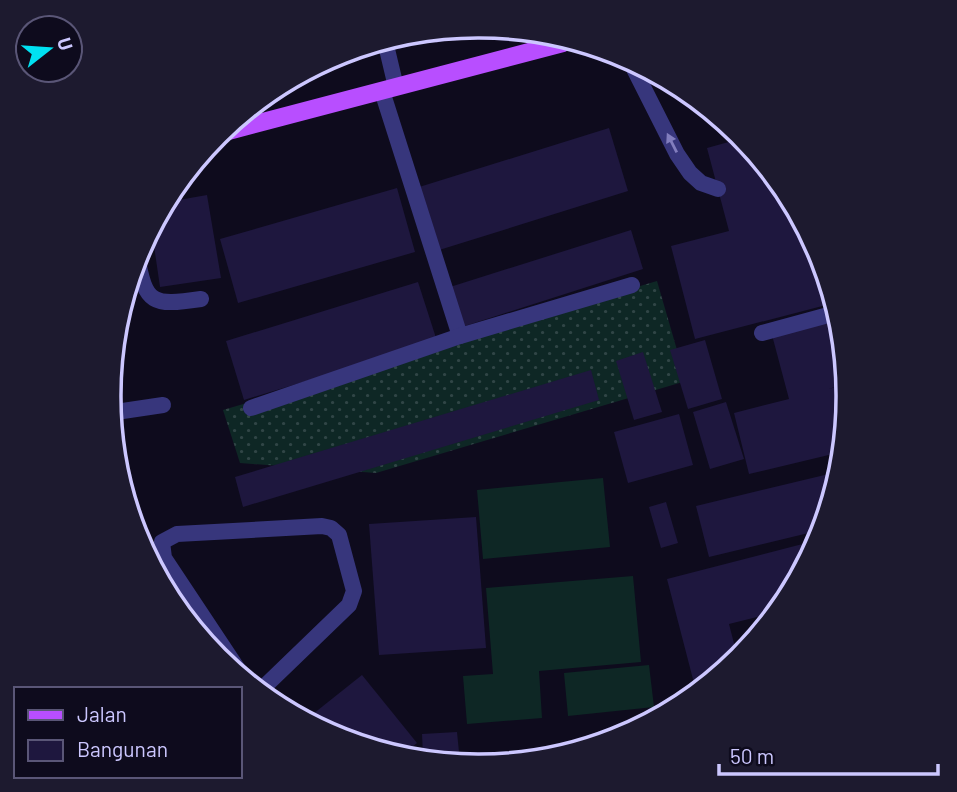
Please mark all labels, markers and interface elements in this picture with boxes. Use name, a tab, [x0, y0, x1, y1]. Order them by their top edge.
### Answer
north arrow	[14, 14, 84, 84]
text: U	[53, 35, 78, 53]
one-way arrow	[666, 133, 677, 153]
legend	[14, 687, 242, 778]
text: Jalan	[77, 701, 127, 726]
scale bar	[719, 732, 938, 776]
text: Bangunan	[77, 736, 168, 761]
text: 50 m	[730, 743, 774, 768]

